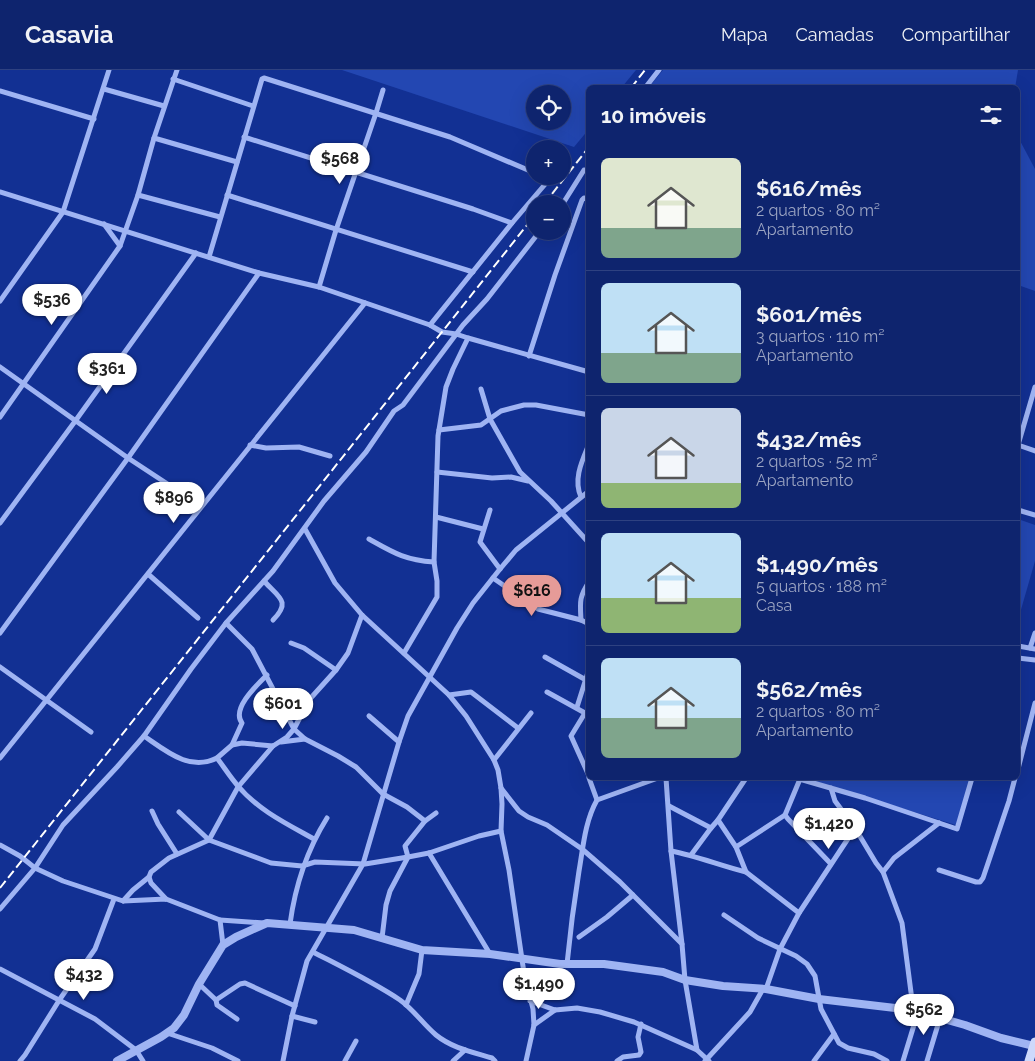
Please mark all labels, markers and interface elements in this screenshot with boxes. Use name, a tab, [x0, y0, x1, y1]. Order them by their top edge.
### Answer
text: Casavia	[25, 20, 114, 49]
text: Mapa	[721, 24, 767, 45]
text: Camadas	[795, 24, 874, 45]
text: Compartilhar	[902, 24, 1010, 45]
map controls	[526, 85, 571, 240]
button: locate	[526, 85, 571, 130]
icon: filters	[977, 101, 1005, 129]
text: 10 imóveis	[601, 103, 706, 128]
button: +	[526, 140, 571, 185]
pin: $568	[310, 142, 370, 185]
text: $568	[321, 149, 359, 168]
text: $616/mês	[756, 176, 862, 201]
icon: home	[641, 178, 701, 238]
button: −	[526, 195, 571, 240]
text: 2 quartos · 80 m²	[756, 201, 880, 220]
text: Apartamento	[756, 220, 853, 239]
pin: $536	[22, 284, 82, 326]
text: $536	[33, 290, 71, 309]
text: $601/mês	[756, 302, 862, 327]
icon: home	[641, 303, 701, 363]
text: 3 quartos · 110 m²	[756, 327, 884, 346]
text: Apartamento	[756, 346, 853, 365]
pin: $361	[77, 352, 137, 395]
text: $361	[89, 359, 125, 378]
text: $432/mês	[756, 427, 861, 452]
icon: home	[641, 428, 701, 488]
text: 2 quartos · 52 m²	[756, 452, 878, 471]
text: Apartamento	[756, 471, 853, 490]
pin: $896	[144, 482, 204, 524]
text: $896	[155, 488, 193, 507]
text: $1,490/mês	[756, 552, 878, 577]
icon: home	[641, 553, 701, 613]
pin: $616	[502, 574, 562, 617]
text: 5 quartos · 188 m²	[756, 577, 887, 596]
text: $616	[513, 581, 551, 600]
text: Casa	[756, 596, 792, 615]
text: $562/mês	[756, 677, 862, 702]
icon: home	[641, 678, 701, 738]
pin: $601	[253, 688, 313, 730]
text: $601	[264, 694, 302, 713]
text: 2 quartos · 80 m²	[756, 702, 880, 721]
text: Apartamento	[756, 721, 853, 740]
pin: $1,420	[788, 808, 870, 850]
text: $1,420	[804, 814, 854, 833]
pin: $432	[54, 958, 114, 1001]
text: $432	[65, 965, 103, 984]
pin: $1,490	[498, 968, 580, 1010]
text: $1,490	[514, 974, 564, 993]
pin: $562	[894, 994, 954, 1036]
text: $562	[905, 1000, 943, 1019]

